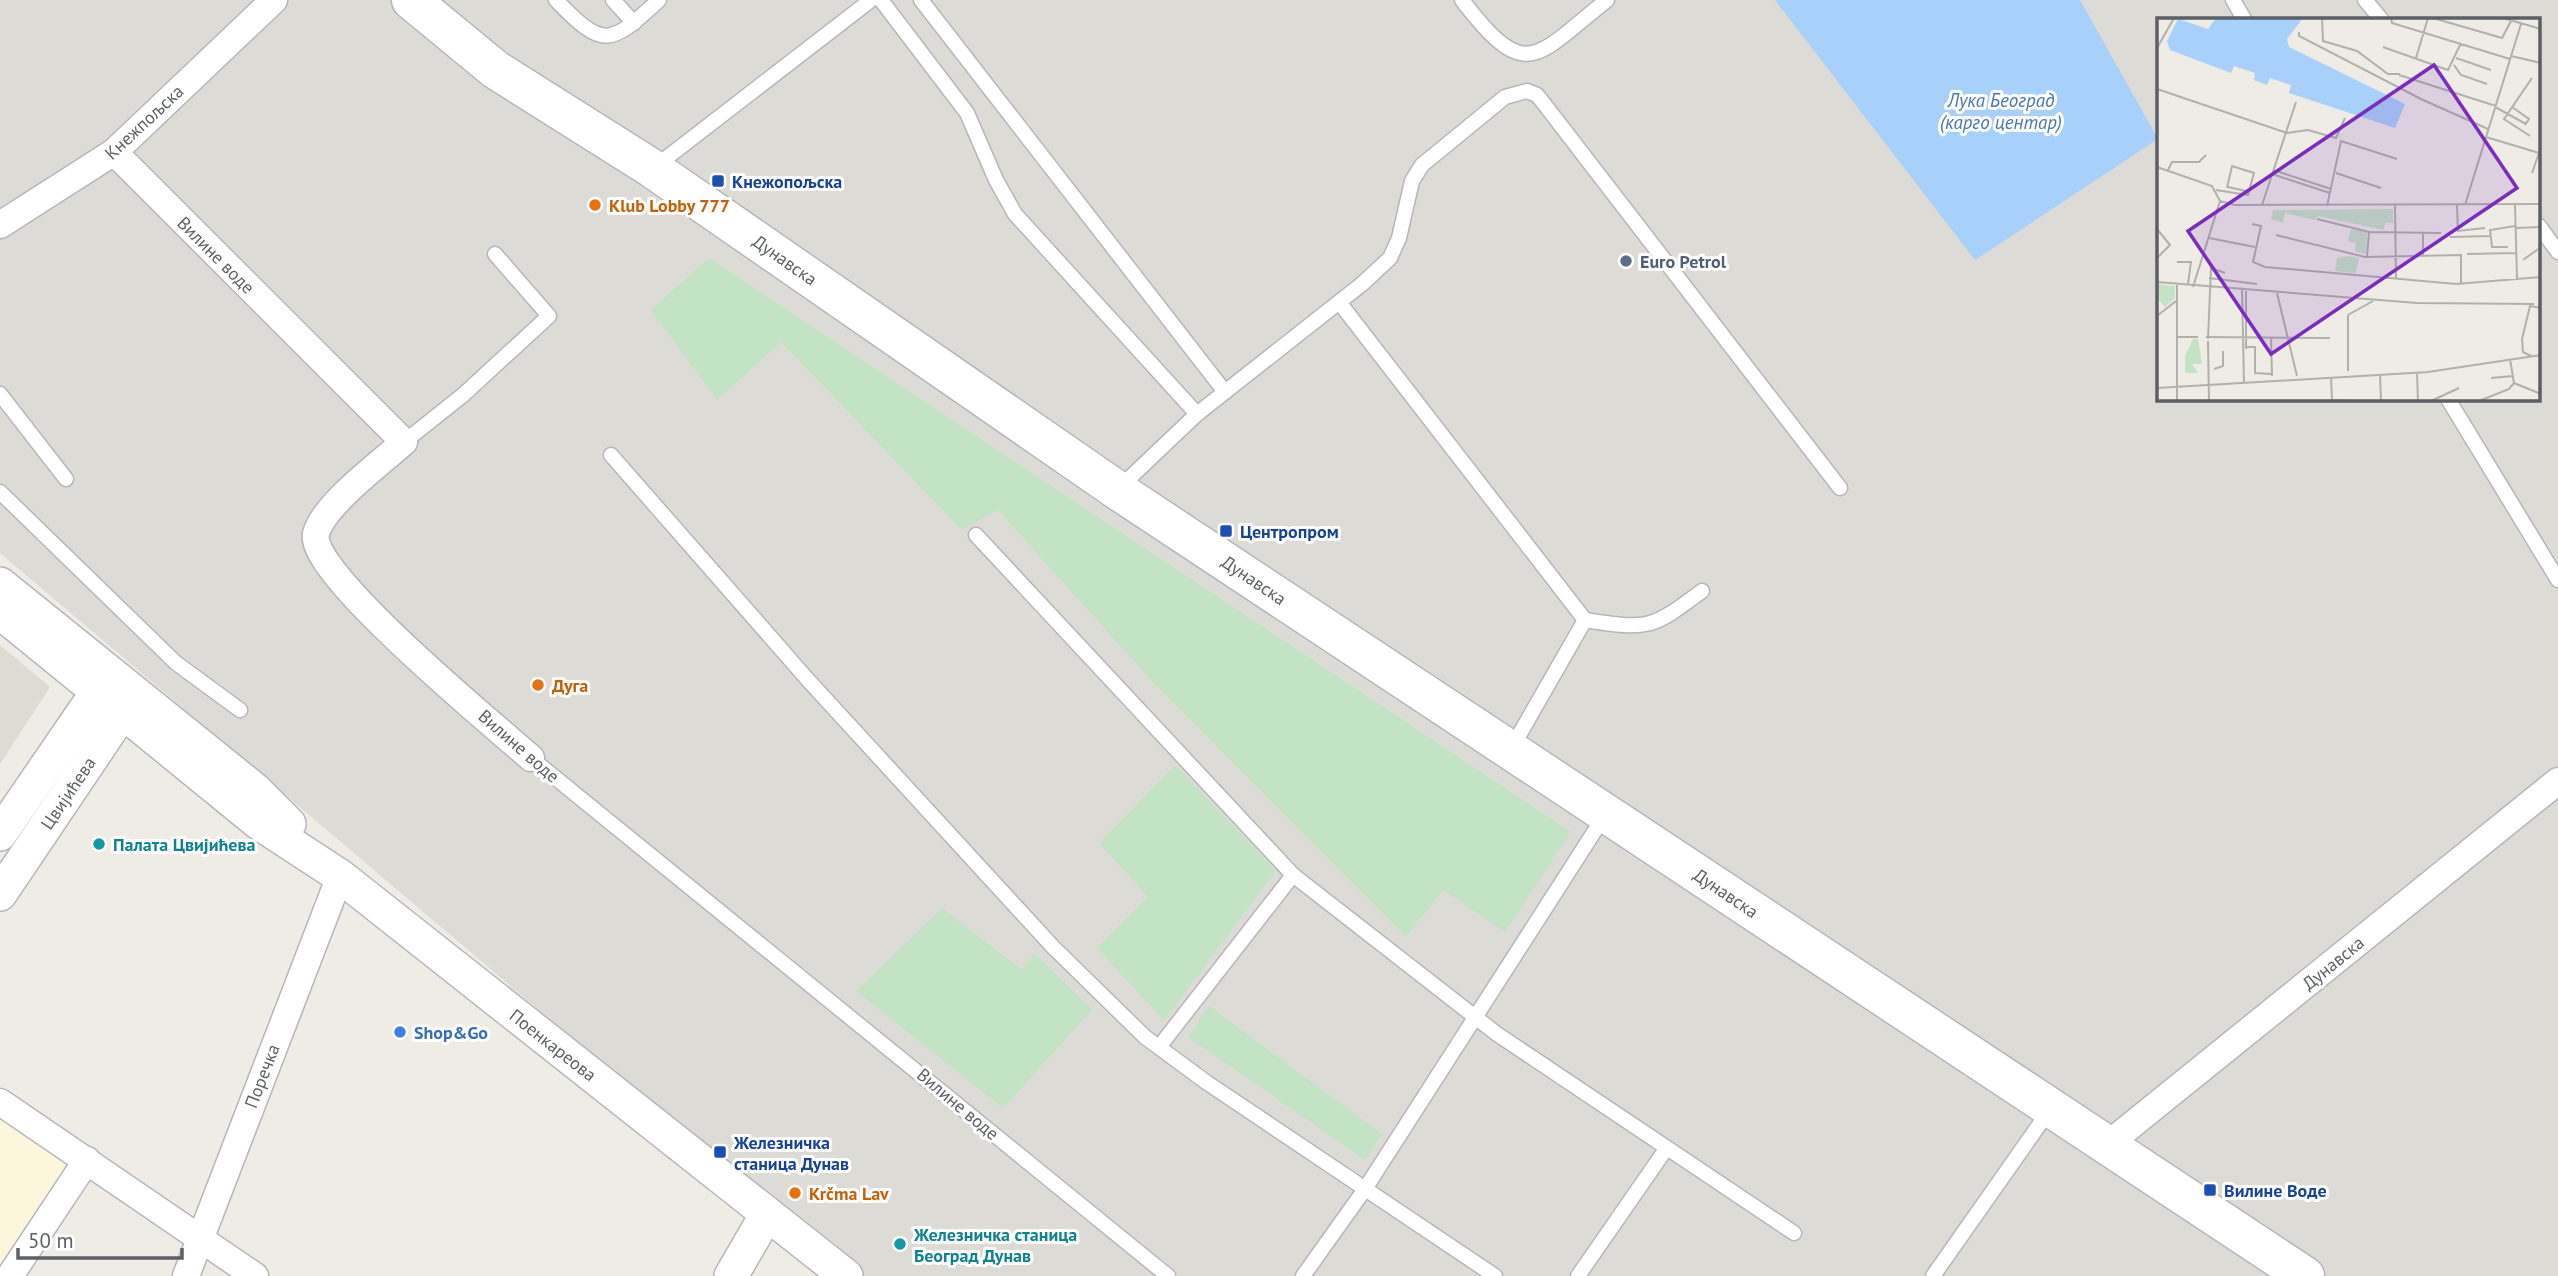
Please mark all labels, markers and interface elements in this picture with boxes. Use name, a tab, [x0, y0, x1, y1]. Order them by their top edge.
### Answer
inset map	[2157, 18, 2540, 401]
street label: Кнежпољска	[100, 80, 188, 164]
water label: Лука Београд (карго центар)	[1940, 88, 2062, 134]
place label: Кнежопољска	[732, 170, 842, 193]
marker: Кнежопољска	[710, 173, 726, 189]
place label: Klub Lobby 777	[609, 194, 730, 217]
marker: Klub Lobby 777	[587, 197, 603, 213]
street label: Вилине воде	[172, 211, 260, 299]
street label: Дунавска	[748, 230, 822, 290]
place label: Euro Petrol	[1640, 250, 1727, 273]
marker: Euro Petrol	[1618, 253, 1634, 269]
place label: Центропром	[1240, 520, 1339, 543]
marker: Центропром	[1218, 523, 1234, 539]
street label: Дунавска	[1217, 550, 1291, 610]
place label: Дуга	[552, 674, 588, 697]
marker: Дуга	[530, 677, 546, 693]
street label: Вилине воде	[474, 704, 564, 788]
street label: Цвијићева	[35, 752, 101, 834]
place label: Палата Цвијићева	[113, 833, 256, 856]
marker: Палата Цвијићева	[91, 836, 107, 852]
street label: Дунавска	[1689, 863, 1763, 923]
street label: Дунавска	[2297, 931, 2369, 995]
street label: Поенкареова	[505, 1004, 601, 1086]
place label: Shop&Go	[414, 1021, 488, 1044]
marker: Shop&Go	[392, 1024, 408, 1040]
street label: Поречка	[239, 1041, 285, 1111]
street label: Вилине воде	[912, 1063, 1004, 1145]
place label: Железничка станица Дунав	[733, 1131, 849, 1175]
marker: Железничка станица Дунав	[712, 1144, 728, 1160]
place label: Вилине Воде	[2224, 1179, 2327, 1202]
place label: Krčma Lav	[809, 1182, 889, 1205]
marker: Вилине Воде	[2202, 1182, 2218, 1198]
marker: Krčma Lav	[787, 1185, 803, 1201]
scale bar	[18, 1216, 182, 1260]
place label: Железничка станица Београд Дунав	[913, 1223, 1077, 1267]
text: 50 m	[28, 1227, 74, 1254]
marker: Железничка станица Београд Дунав	[892, 1236, 908, 1252]

